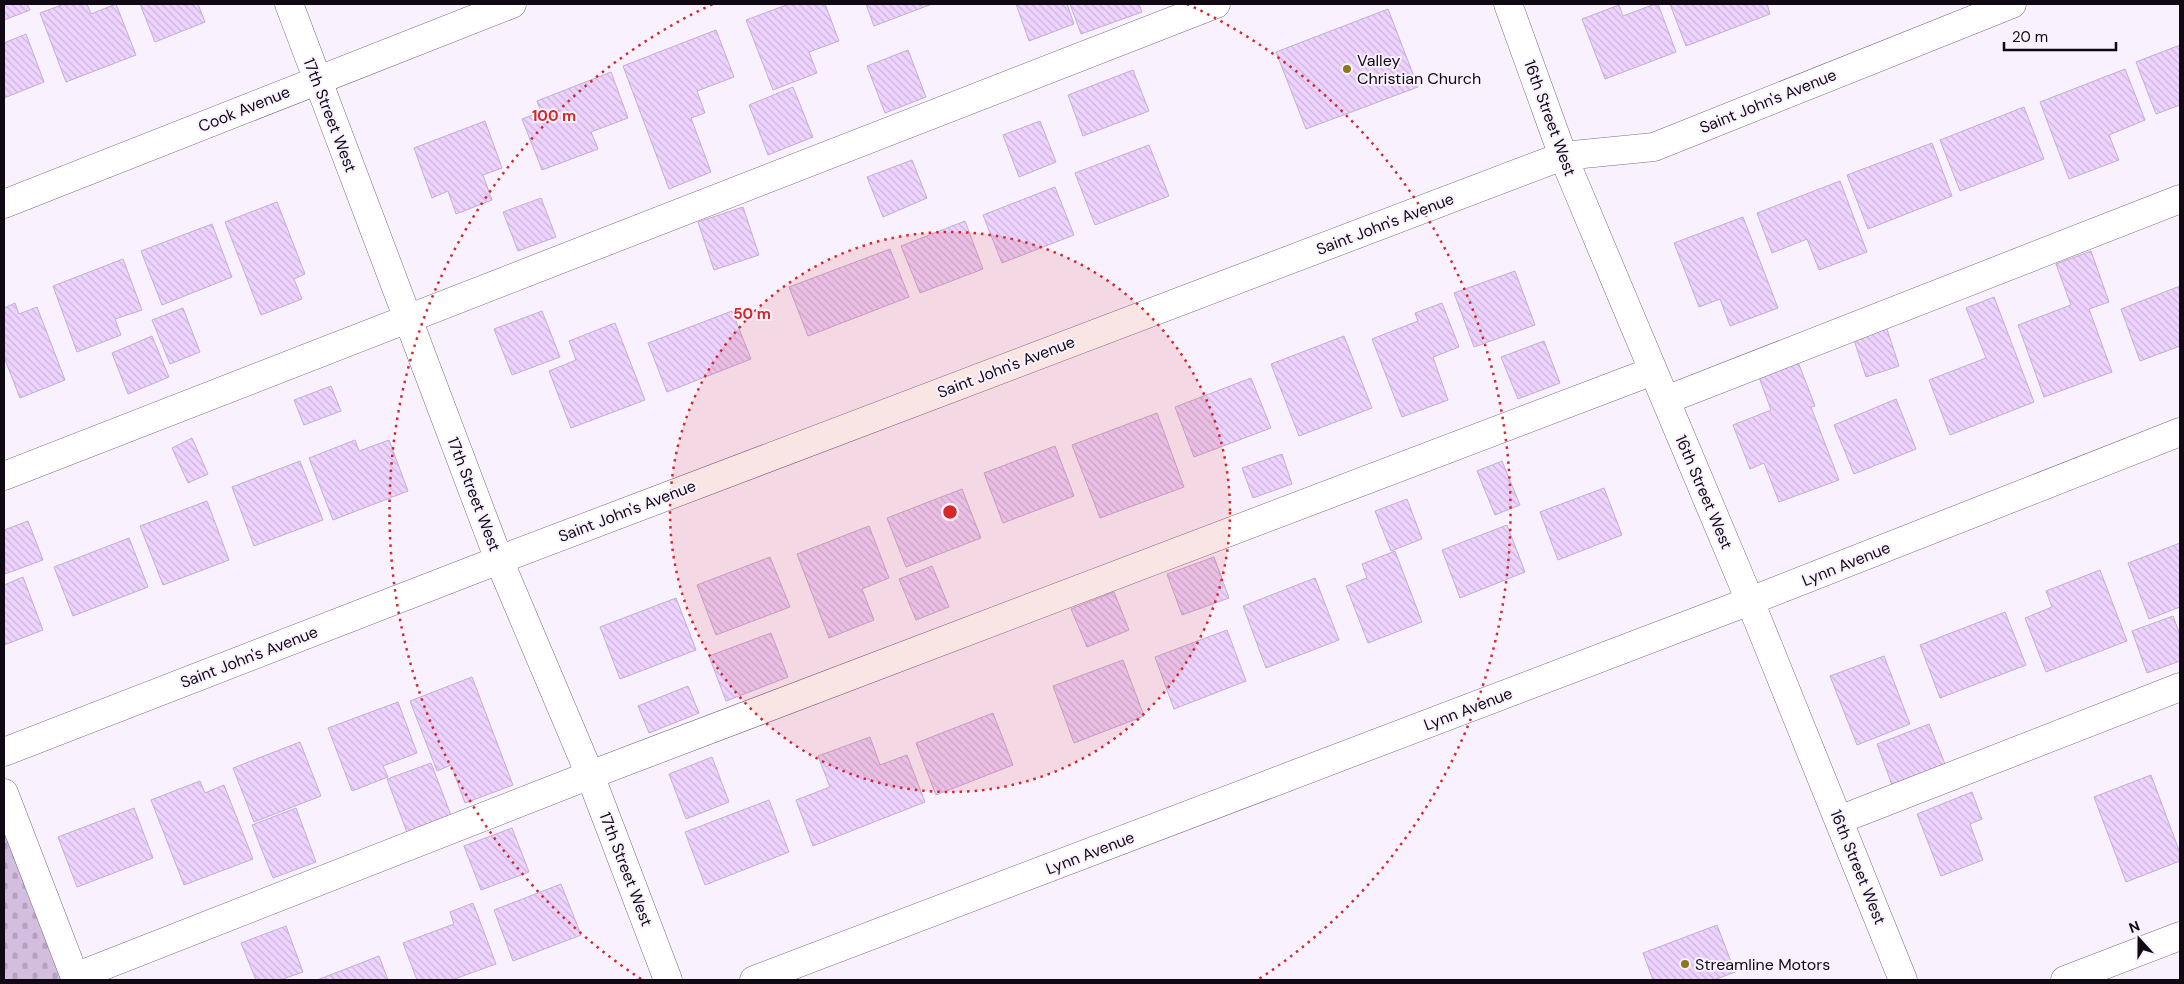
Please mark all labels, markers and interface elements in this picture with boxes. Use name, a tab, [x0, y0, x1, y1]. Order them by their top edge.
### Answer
scale bar	[2004, 20, 2116, 52]
text: 20 m	[2012, 27, 2048, 47]
place label: Valley Christian Church	[1357, 50, 1481, 89]
street label: 17th Street West	[299, 55, 361, 175]
street label: 16th Street West	[1519, 57, 1581, 179]
marker: Valley Christian Church	[1341, 63, 1353, 75]
street label: Saint John's Avenue	[1696, 64, 1840, 138]
street label: Cook Avenue	[195, 81, 293, 137]
text: 100 m	[532, 106, 576, 126]
street label: Saint John's Avenue	[1313, 188, 1457, 260]
text: 50 m	[733, 304, 771, 324]
street label: Saint John's Avenue	[934, 331, 1078, 403]
street label: 16th Street West	[1670, 432, 1738, 552]
street label: 17th Street West	[443, 434, 505, 554]
street label: Saint John's Avenue	[555, 475, 699, 547]
centre of rings	[941, 503, 959, 521]
street label: Lynn Avenue	[1799, 537, 1893, 591]
street label: Saint John's Avenue	[177, 621, 321, 693]
street label: Lynn Avenue	[1421, 682, 1515, 736]
street label: 16th Street West	[1825, 806, 1891, 928]
street label: 17th Street West	[595, 809, 657, 929]
street label: Lynn Avenue	[1043, 826, 1137, 880]
north arrow	[2114, 914, 2164, 964]
text: N	[2126, 917, 2142, 937]
place label: Streamline Motors	[1695, 954, 1830, 975]
marker: Streamline Motors	[1679, 958, 1691, 970]

